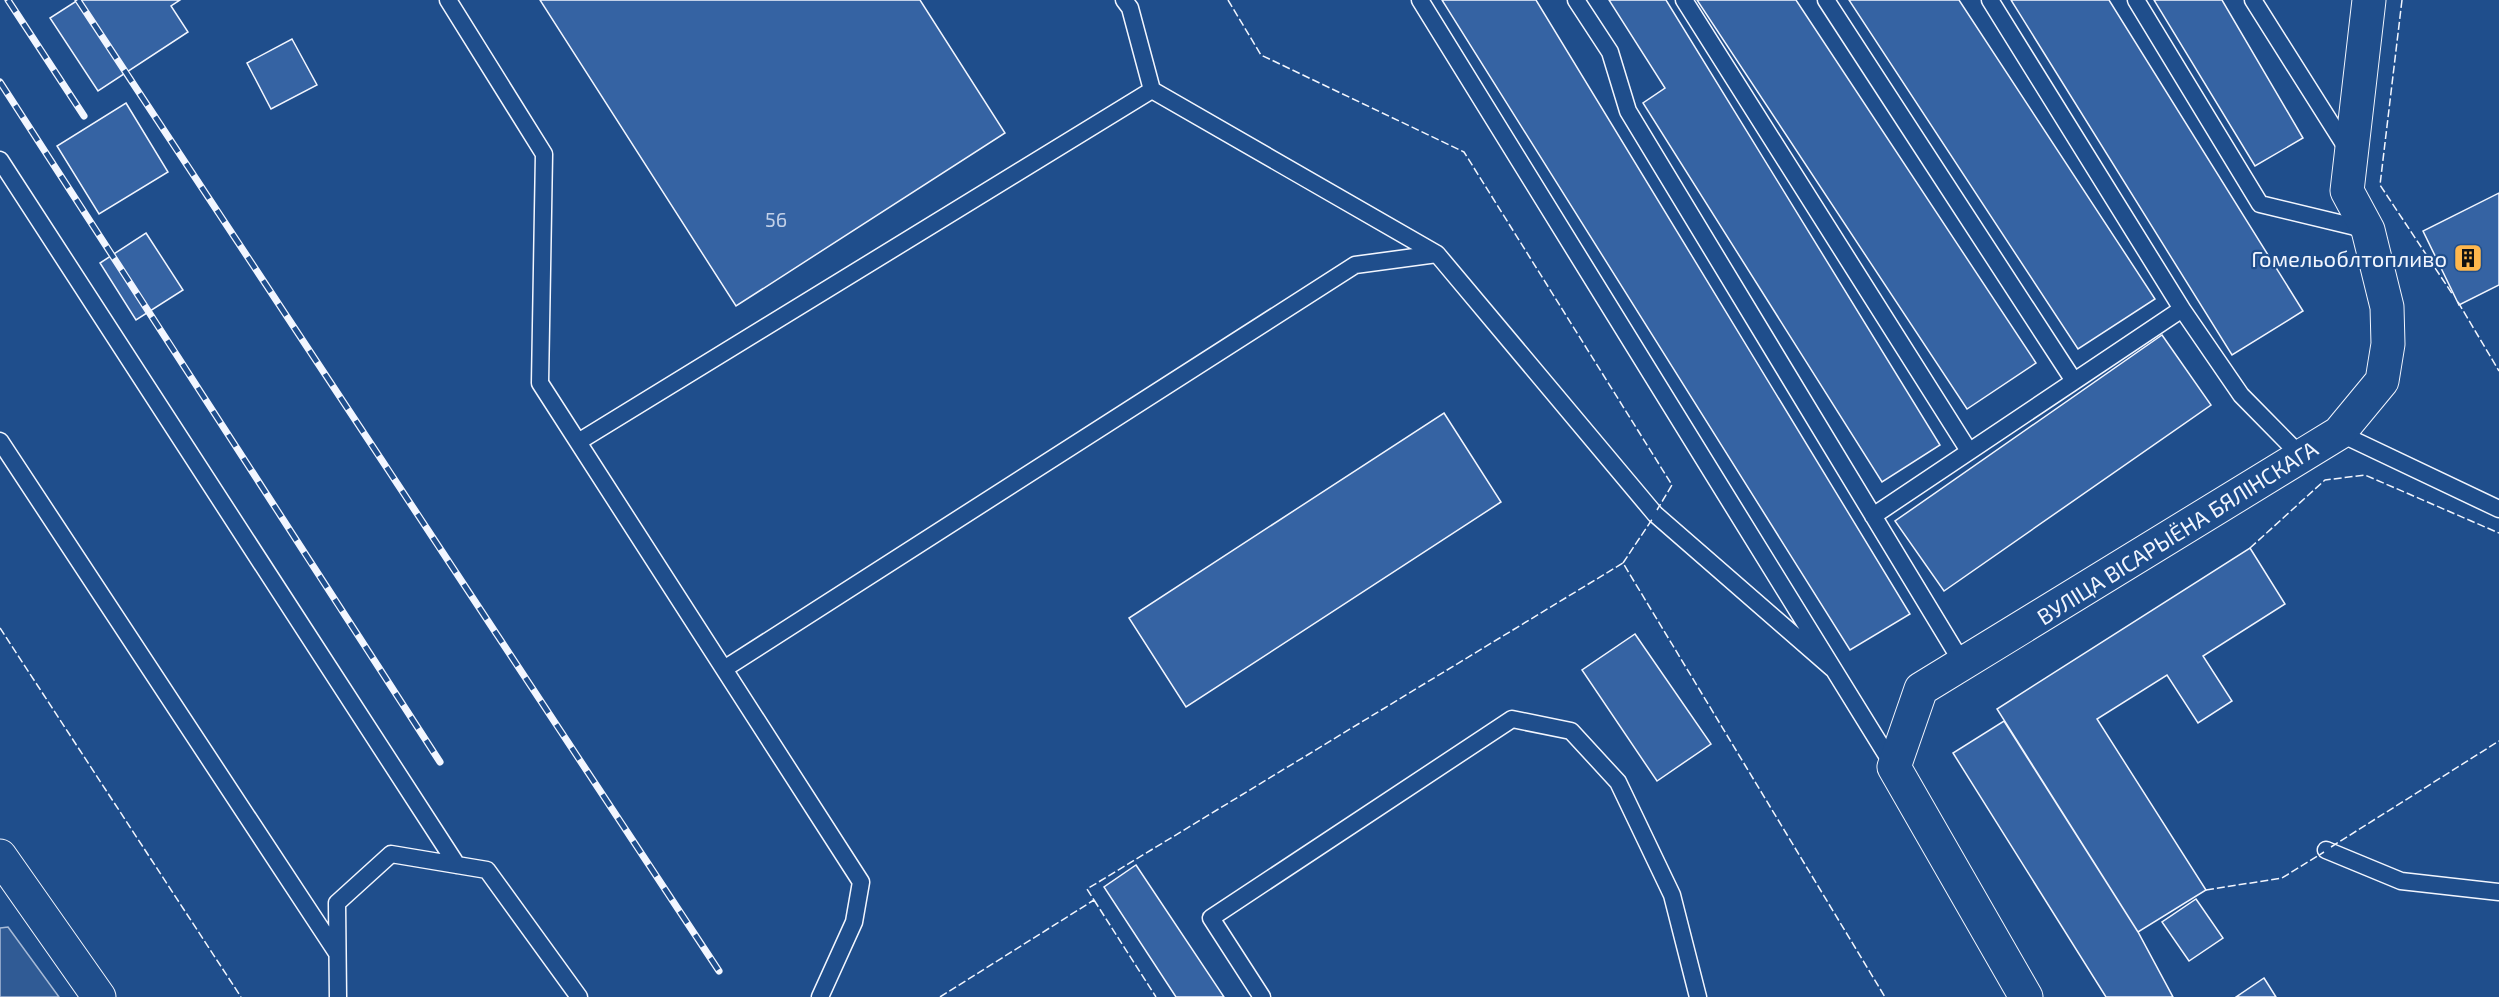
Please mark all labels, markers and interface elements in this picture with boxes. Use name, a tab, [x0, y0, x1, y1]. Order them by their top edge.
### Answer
house number: 56	[765, 207, 787, 231]
building icon: Гомельоблтопливо	[2452, 242, 2484, 274]
place label: Гомельоблтопливо	[2251, 245, 2447, 271]
street label: ВУЛІЦА ВІСАРЫЁНА БЯЛІНСКАГА	[2032, 434, 2322, 629]

